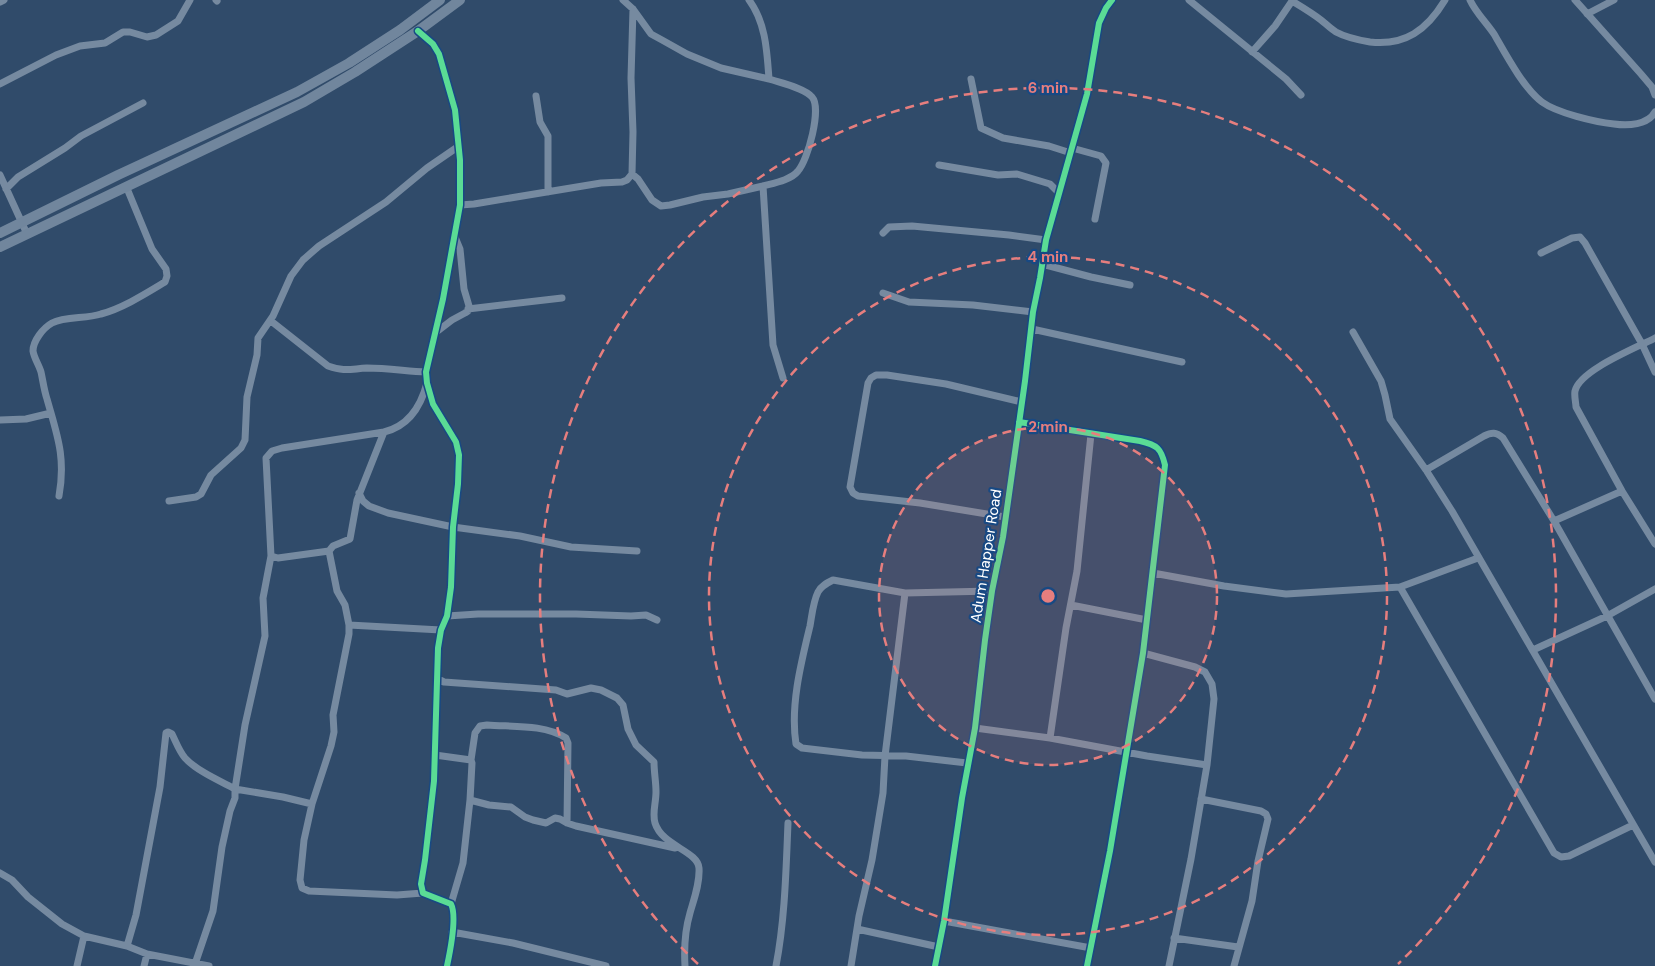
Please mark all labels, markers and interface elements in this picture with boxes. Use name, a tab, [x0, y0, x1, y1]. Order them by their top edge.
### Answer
text: 6 min	[1028, 78, 1068, 98]
text: 4 min	[1028, 247, 1068, 267]
text: 2 min	[1028, 417, 1068, 437]
street label: Adum Happer Road	[966, 488, 1006, 624]
centre of rings	[1039, 587, 1057, 605]

